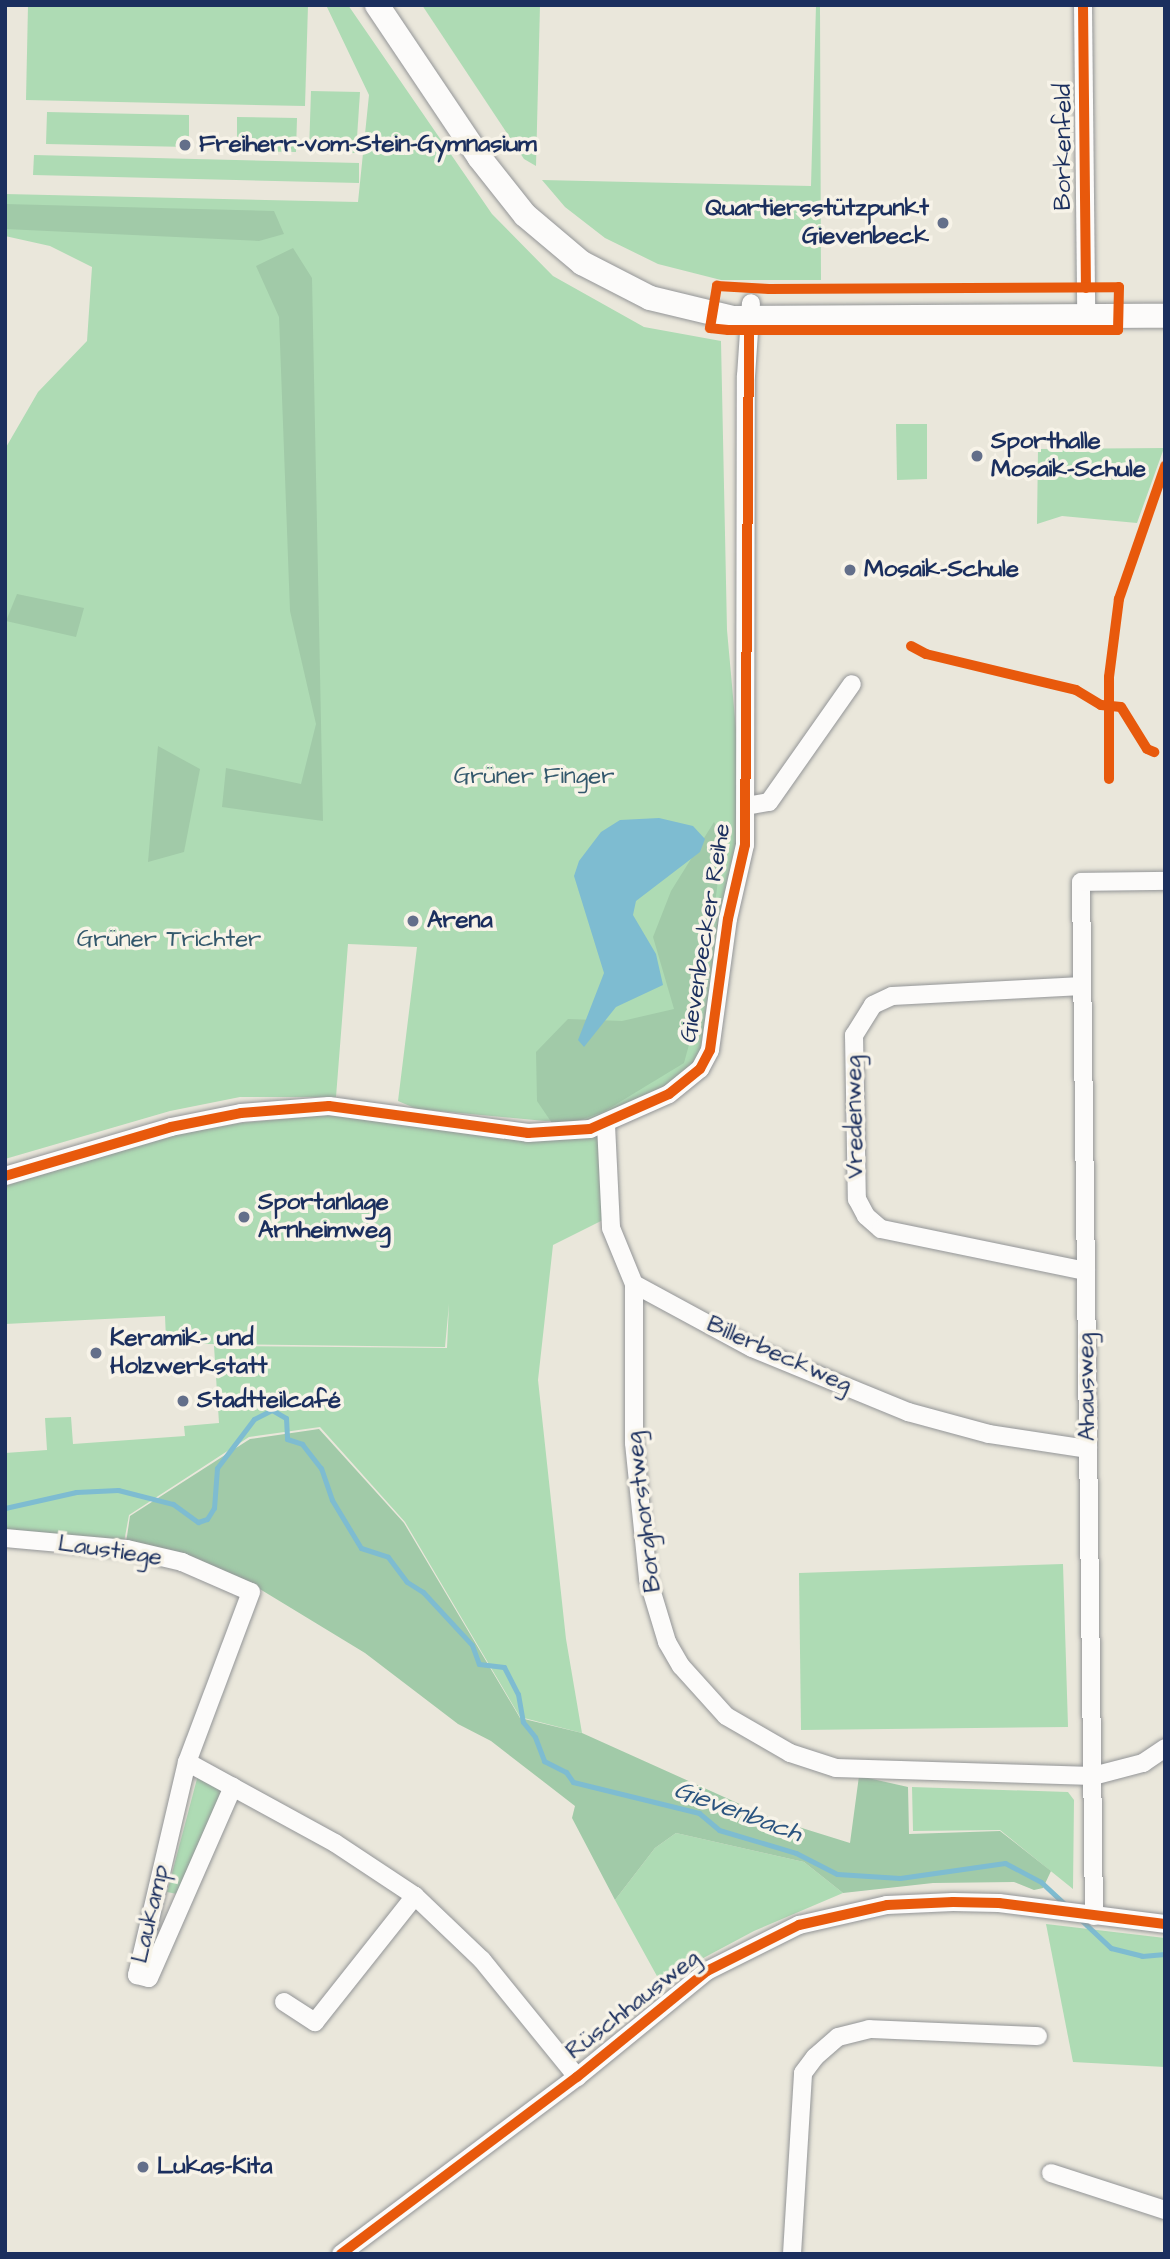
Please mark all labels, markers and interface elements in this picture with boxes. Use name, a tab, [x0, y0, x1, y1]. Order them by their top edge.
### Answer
street label: Borkenfeld	[1050, 84, 1078, 210]
place label: Freiherr-vom-Stein-Gymnasium	[199, 131, 537, 159]
marker: Freiherr-vom-Stein-Gymnasium	[177, 137, 193, 153]
place label: Quartiersstützpunkt Gievenbeck	[705, 195, 929, 251]
marker: Quartiersstützpunkt Gievenbeck	[935, 215, 951, 231]
place label: Sporthalle Mosaik-Schule	[991, 428, 1146, 484]
marker: Sporthalle Mosaik-Schule	[969, 448, 985, 464]
place label: Mosaik-Schule	[864, 556, 1019, 584]
marker: Mosaik-Schule	[842, 562, 858, 578]
park label: Grüner Finger	[454, 763, 614, 791]
street label: Gievenbecker Reihe	[674, 821, 738, 1045]
place label: Arena	[427, 907, 493, 935]
marker: Arena	[405, 913, 421, 929]
park label: Grüner Trichter	[77, 926, 261, 954]
street label: Vredenweg	[840, 1055, 870, 1179]
place label: Sportanlage Arnheimweg	[258, 1189, 391, 1245]
marker: Sportanlage Arnheimweg	[236, 1209, 252, 1225]
street label: Billerbeckweg	[702, 1310, 856, 1400]
place label: Keramik- und Holzwerkstatt	[110, 1325, 267, 1381]
street label: Ahausweg	[1072, 1333, 1102, 1441]
marker: Keramik- und Holzwerkstatt	[88, 1345, 104, 1361]
place label: Stadtteilcafé	[197, 1387, 341, 1415]
marker: Stadtteilcafé	[175, 1393, 191, 1409]
street label: Borghorstweg	[620, 1430, 668, 1594]
street label: Laustiege	[56, 1529, 164, 1573]
water label: Gievenbach	[670, 1774, 806, 1850]
street label: Laukamp	[126, 1862, 176, 1966]
street label: Rüschhausweg	[560, 1944, 706, 2066]
place label: Lukas-Kita	[157, 2153, 272, 2181]
marker: Lukas-Kita	[135, 2159, 151, 2175]

